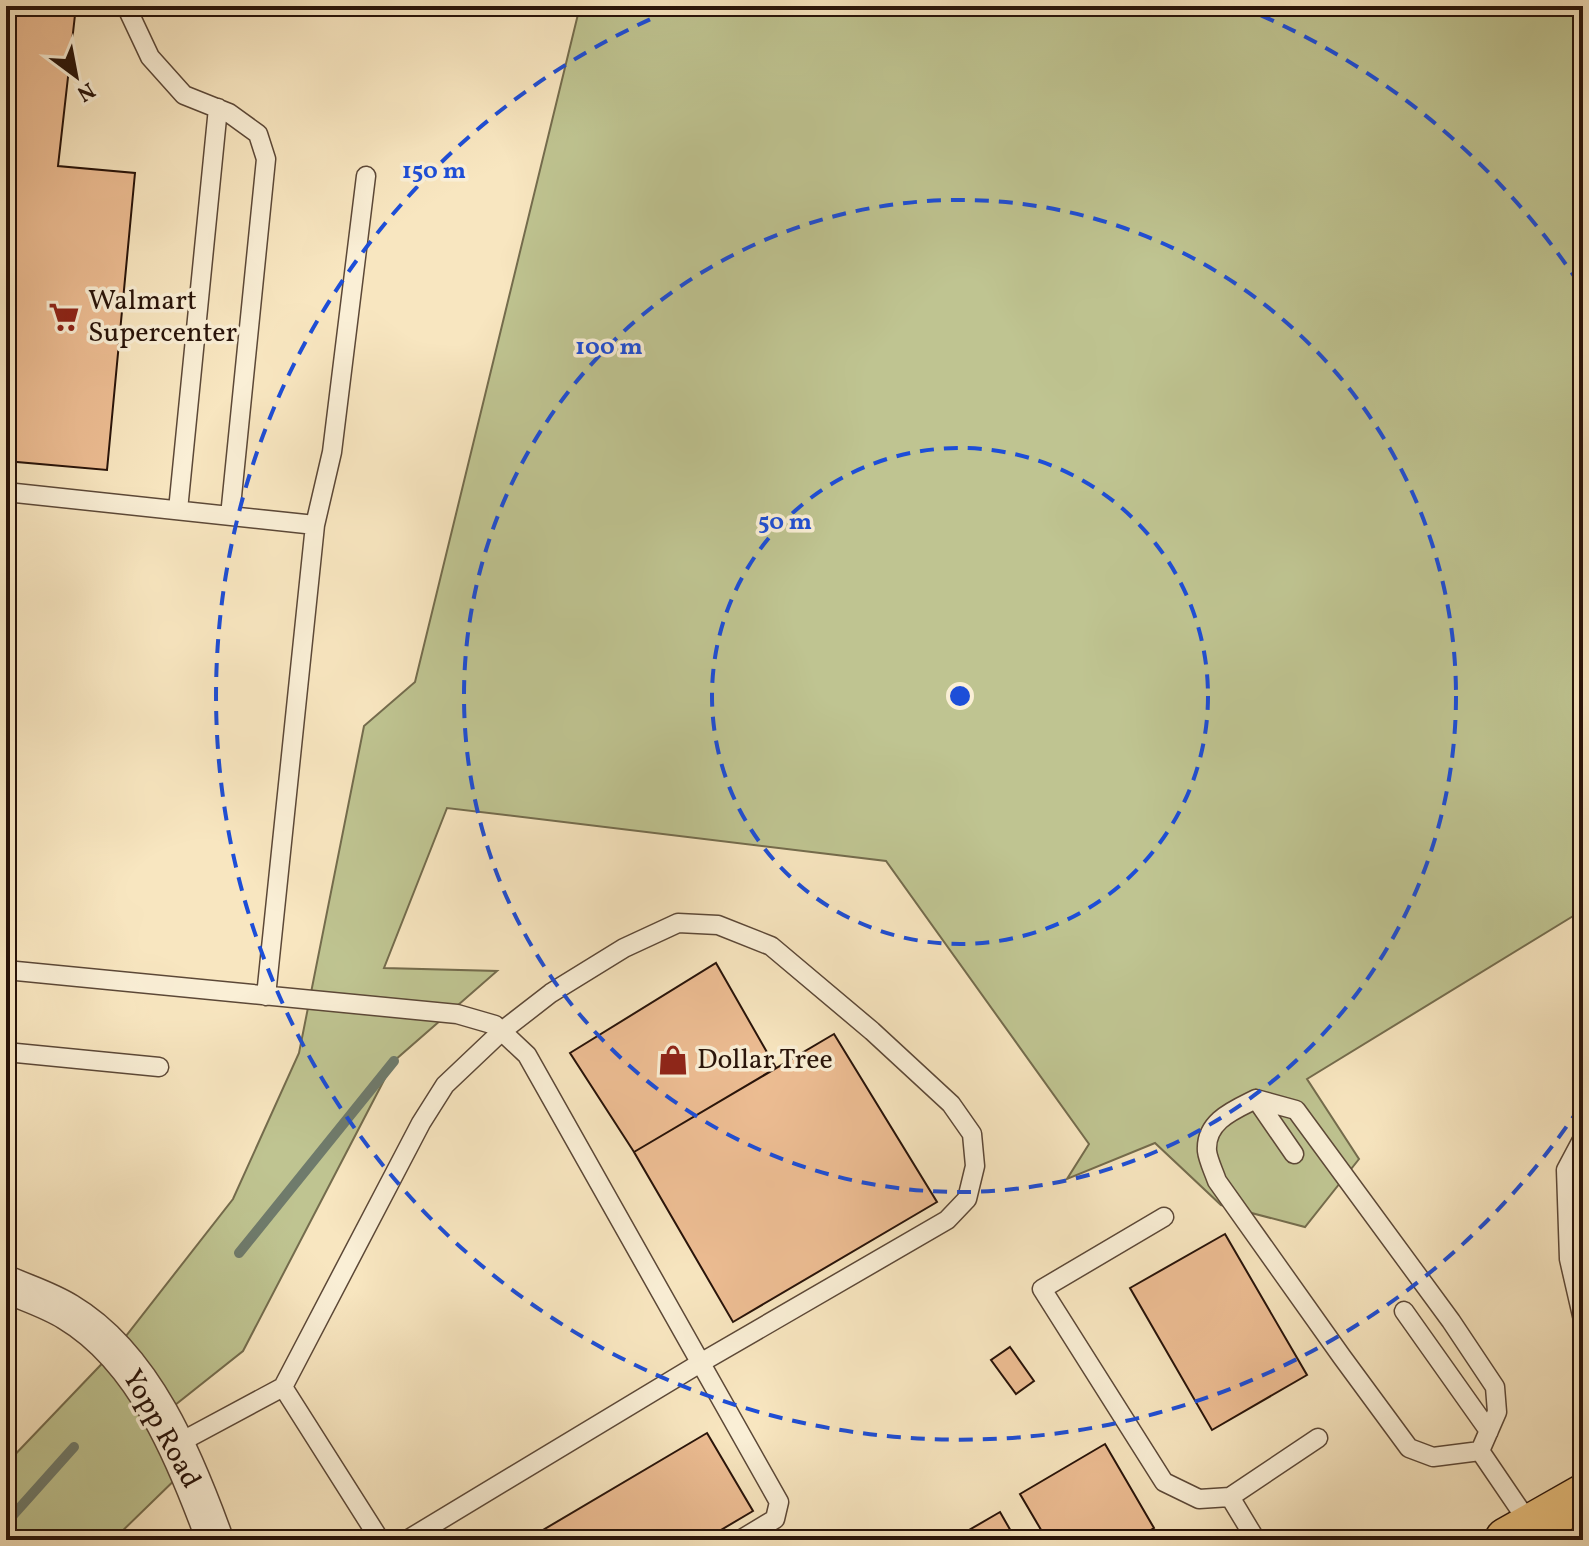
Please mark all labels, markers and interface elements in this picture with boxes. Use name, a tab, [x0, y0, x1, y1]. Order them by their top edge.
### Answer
north arrow	[36, 36, 116, 116]
text: N	[70, 73, 100, 108]
text: 150 m	[402, 155, 466, 189]
place label: Walmart Supercenter	[88, 282, 238, 353]
supermarket icon: Walmart Supercenter	[47, 300, 81, 334]
text: 100 m	[575, 331, 643, 365]
text: 50 m	[758, 506, 812, 540]
centre of rings	[946, 682, 974, 710]
place label: Dollar Tree	[697, 1041, 833, 1080]
shop icon: Dollar Tree	[656, 1043, 690, 1077]
street label: Yopp Road	[112, 1362, 210, 1496]

